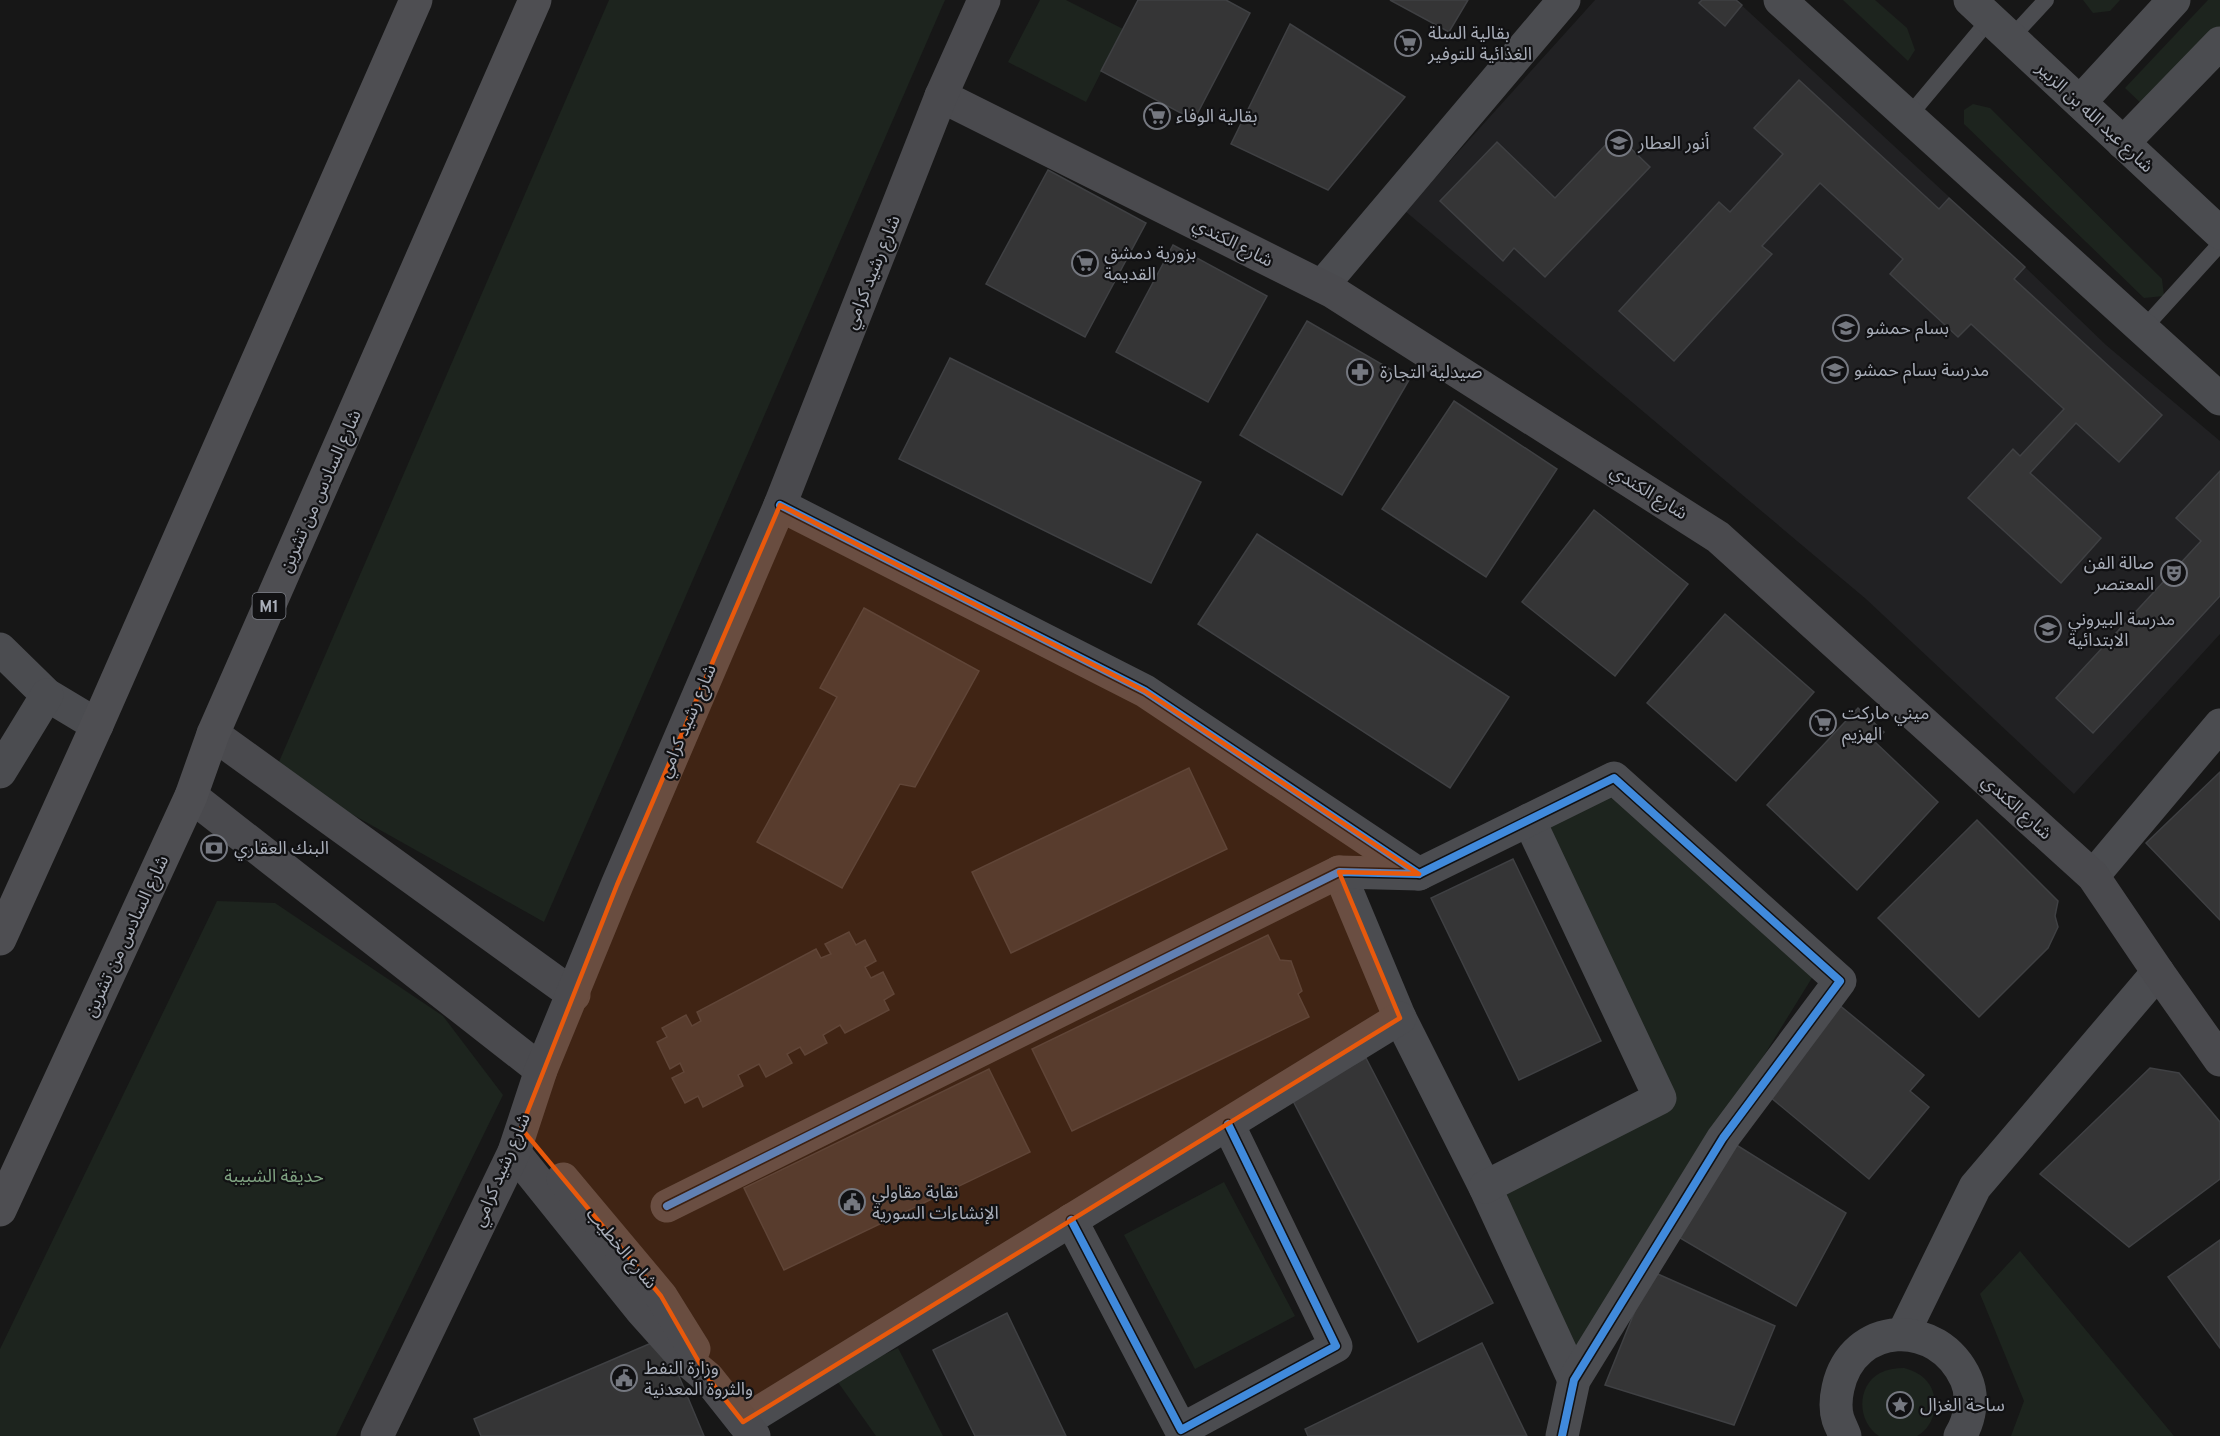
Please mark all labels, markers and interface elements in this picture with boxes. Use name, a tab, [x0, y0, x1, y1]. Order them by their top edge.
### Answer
place label: بقالية السلة الغذائية للتوفير	[1427, 23, 1532, 67]
supermarket icon: بقالية السلة الغذائية للتوفير	[1393, 28, 1423, 58]
street label: شارع عبد الله بن الزبير	[2029, 57, 2157, 179]
supermarket icon: بقالية الوفاء	[1142, 101, 1172, 131]
place label: بقالية الوفاء	[1176, 106, 1258, 129]
school or university icon: أنور العطار	[1604, 128, 1634, 158]
place label: أنور العطار	[1637, 132, 1709, 156]
street label: شارع رشيد كرامي	[840, 212, 908, 333]
street label: شارع الكندي	[1188, 213, 1276, 274]
place label: بزورية دمشق القديمة	[1104, 243, 1196, 287]
supermarket icon: بزورية دمشق القديمة	[1070, 248, 1100, 278]
school or university icon: بسام حمشو	[1831, 313, 1861, 343]
place label: بسام حمشو	[1866, 318, 1949, 342]
school or university icon: مدرسة بسام حمشو	[1820, 355, 1850, 385]
pharmacy icon: صيدلية التجارة	[1345, 357, 1375, 387]
place label: مدرسة بسام حمشو	[1854, 360, 1989, 384]
place label: صيدلية التجارة	[1380, 362, 1482, 385]
street label: شارع السادس من تشرين	[275, 407, 369, 577]
street label: شارع الكندي	[1605, 461, 1691, 527]
place label: صالة الفن المعتصر	[2084, 553, 2154, 597]
theatre icon: صالة الفن المعتصر	[2159, 558, 2189, 588]
road number: M1	[252, 593, 286, 619]
place label: مدرسة البيروني الابتدائية	[2068, 609, 2175, 653]
school or university icon: مدرسة البيروني الابتدائية	[2033, 614, 2063, 644]
street label: شارع رشيد كرامي	[654, 661, 724, 782]
place label: ميني ماركت الهزيم	[1842, 703, 1929, 747]
supermarket icon: ميني ماركت الهزيم	[1808, 708, 1838, 738]
street label: شارع الكندي	[1975, 771, 2056, 846]
bank icon: البنك العقاري	[199, 833, 229, 863]
place label: البنك العقاري	[234, 838, 329, 861]
street label: شارع السادس من تشرين	[80, 852, 176, 1022]
street label: شارع رشيد كرامي	[468, 1110, 538, 1231]
park label: حديقة الشبيبة	[224, 1166, 324, 1189]
place label: نقابة مقاولي الإنشاءات السورية	[872, 1182, 999, 1226]
public building icon: نقابة مقاولي الإنشاءات السورية	[837, 1187, 867, 1217]
street label: شارع الخطيب	[579, 1204, 661, 1295]
place label: وزارة النفط والثروة المعدنية	[644, 1358, 753, 1402]
public building icon: وزارة النفط والثروة المعدنية	[609, 1363, 639, 1393]
place icon: ساحة الغزال	[1885, 1390, 1915, 1420]
place label: ساحة الغزال	[1920, 1395, 2005, 1418]

